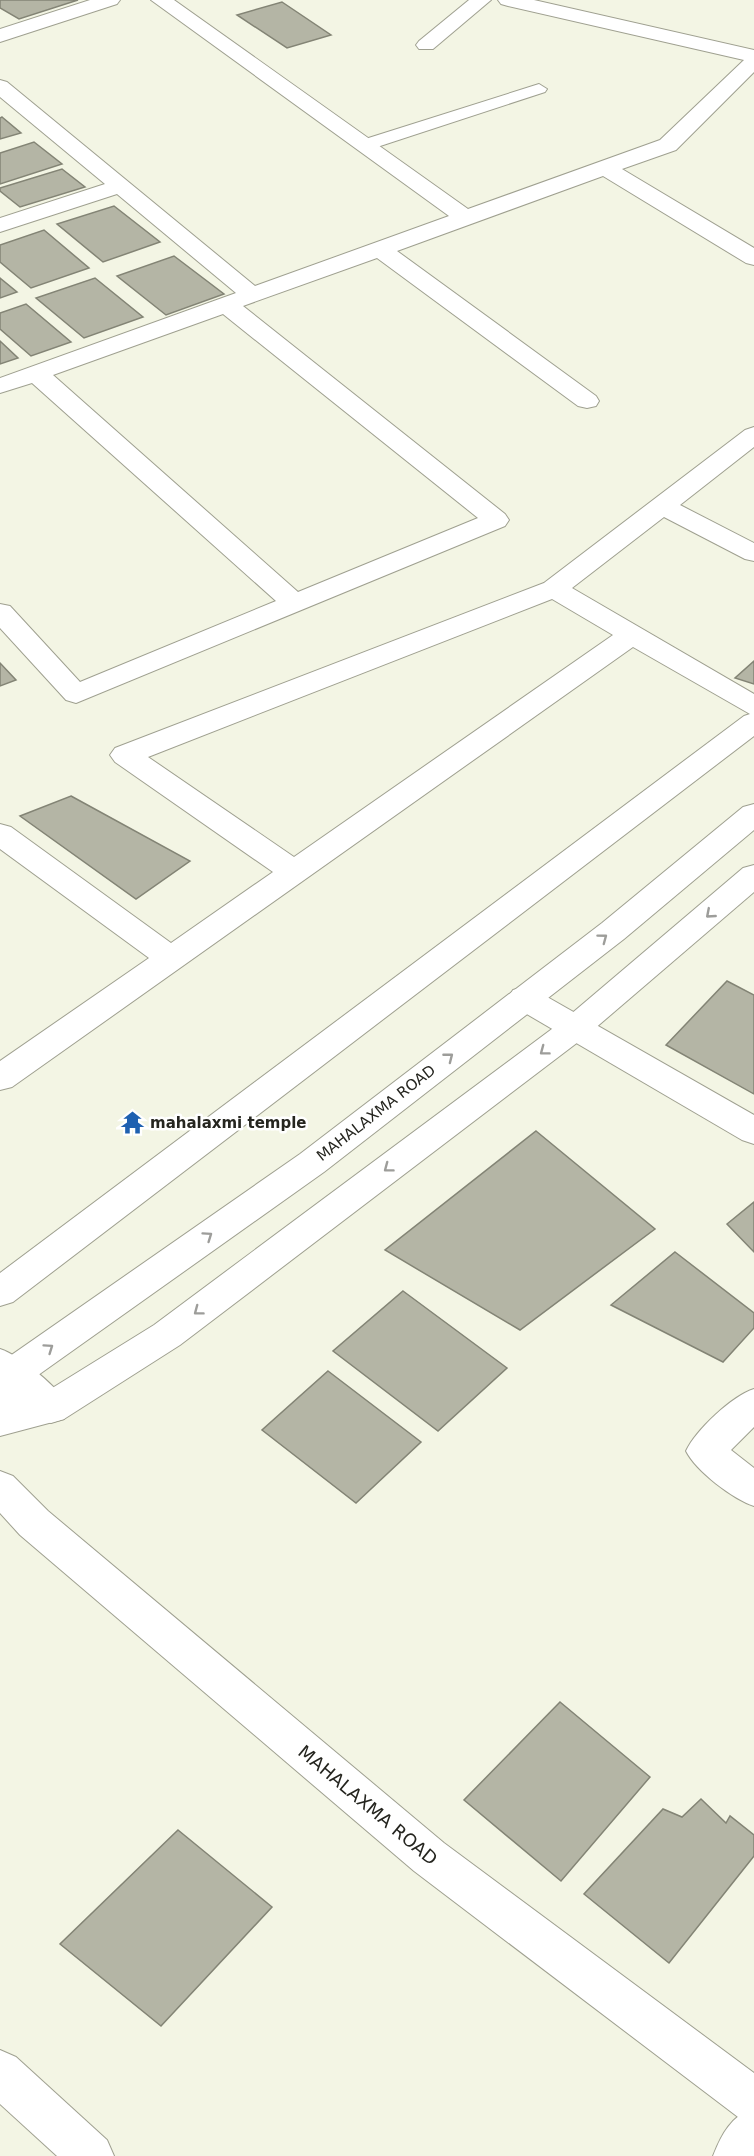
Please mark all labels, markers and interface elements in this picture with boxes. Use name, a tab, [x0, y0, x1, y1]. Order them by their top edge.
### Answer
one-way arrow	[706, 907, 717, 918]
one-way arrow	[597, 935, 608, 946]
one-way arrow	[539, 1044, 550, 1055]
one-way arrow	[442, 1053, 453, 1064]
street label: MAHALAXMA ROAD	[313, 1061, 439, 1165]
temple icon: mahalaxmi temple	[119, 1110, 145, 1136]
place label: mahalaxmi temple	[150, 1114, 307, 1132]
one-way arrow	[383, 1161, 394, 1172]
one-way arrow	[201, 1232, 212, 1243]
one-way arrow	[194, 1304, 205, 1315]
one-way arrow	[42, 1344, 53, 1355]
street label: MAHALAXMA ROAD	[294, 1741, 442, 1869]

